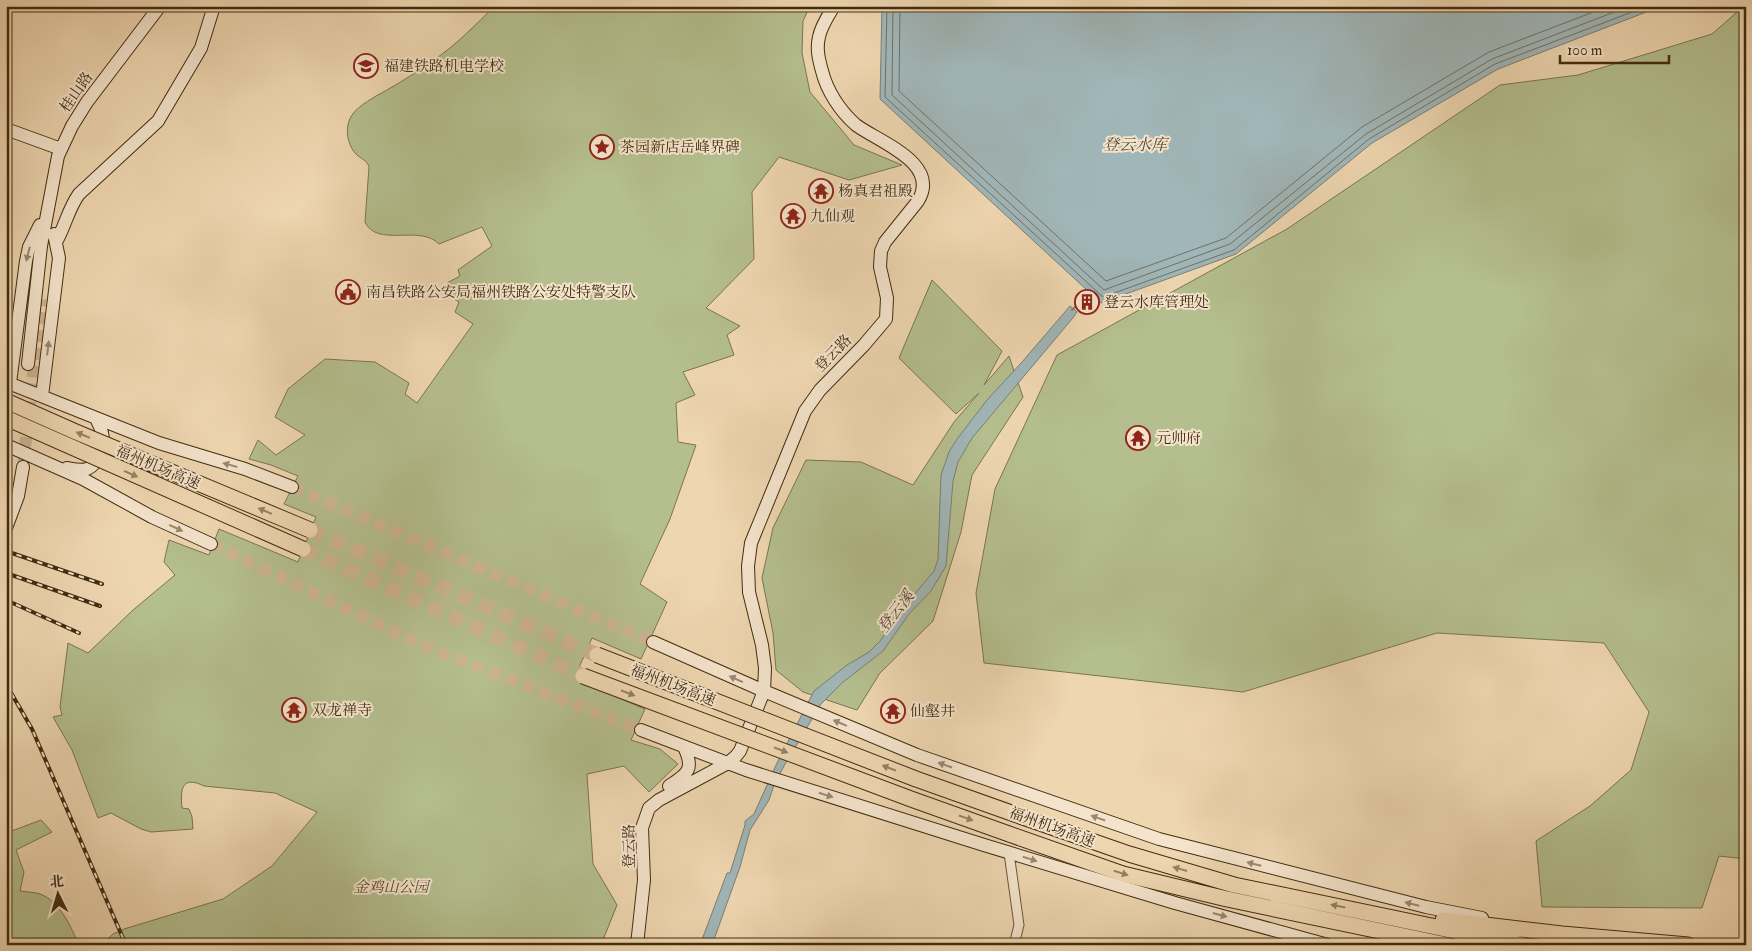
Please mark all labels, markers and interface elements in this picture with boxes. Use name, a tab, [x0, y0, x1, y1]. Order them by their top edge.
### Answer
scale bar	[1560, 32, 1668, 64]
text: 100 m	[1567, 41, 1603, 60]
school or university icon: 福建铁路机电学校	[353, 53, 379, 79]
place label: 福建铁路机电学校	[384, 57, 504, 76]
street label: 桂山路	[56, 68, 97, 116]
place icon: 茶园新店岳峰界碑	[589, 134, 615, 160]
water label: 登云水库	[1103, 135, 1170, 155]
place label: 茶园新店岳峰界碑	[620, 138, 740, 157]
temple icon: 杨真君祖殿	[808, 178, 834, 204]
place label: 杨真君祖殿	[838, 182, 913, 201]
temple icon: 九仙观	[780, 203, 806, 229]
place label: 九仙观	[810, 207, 855, 226]
one-way arrow	[24, 246, 32, 261]
public building icon: 南昌铁路公安局福州铁路公安处特警支队	[335, 279, 361, 305]
place label: 南昌铁路公安局福州铁路公安处特警支队	[366, 283, 636, 302]
building icon: 登云水库管理处	[1074, 289, 1100, 315]
place label: 登云水库管理处	[1104, 293, 1209, 312]
street label: 登云路	[811, 331, 856, 376]
one-way arrow	[44, 339, 52, 355]
temple icon: 元帅府	[1125, 425, 1151, 451]
place label: 元帅府	[1156, 429, 1201, 448]
one-way arrow	[76, 431, 90, 439]
street label: 福州机场高速	[113, 441, 203, 494]
one-way arrow	[222, 460, 237, 468]
one-way arrow	[124, 470, 138, 478]
one-way arrow	[258, 507, 272, 515]
one-way arrow	[169, 524, 183, 532]
water label: 登云溪	[873, 585, 920, 637]
street label: 福州机场高速	[627, 660, 718, 710]
one-way arrow	[729, 674, 743, 682]
one-way arrow	[621, 690, 636, 697]
temple icon: 双龙禅寺	[281, 697, 307, 723]
temple icon: 仙壑井	[880, 698, 906, 724]
place label: 双龙禅寺	[312, 701, 372, 720]
place label: 仙壑井	[910, 702, 955, 721]
one-way arrow	[833, 718, 847, 726]
one-way arrow	[773, 747, 788, 754]
one-way arrow	[937, 761, 952, 769]
one-way arrow	[881, 764, 896, 772]
one-way arrow	[818, 792, 833, 799]
street label: 福州机场高速	[1006, 803, 1097, 852]
one-way arrow	[1091, 814, 1106, 821]
one-way arrow	[959, 815, 974, 823]
street label: 登云路	[620, 823, 639, 869]
one-way arrow	[1023, 856, 1038, 864]
one-way arrow	[1247, 859, 1262, 867]
one-way arrow	[1172, 865, 1187, 873]
north arrow	[32, 868, 82, 918]
one-way arrow	[1114, 869, 1129, 877]
text: 北	[49, 872, 65, 891]
park label: 金鸡山公园	[353, 878, 430, 897]
one-way arrow	[1404, 899, 1419, 907]
one-way arrow	[1330, 901, 1346, 909]
one-way arrow	[1212, 911, 1227, 919]

